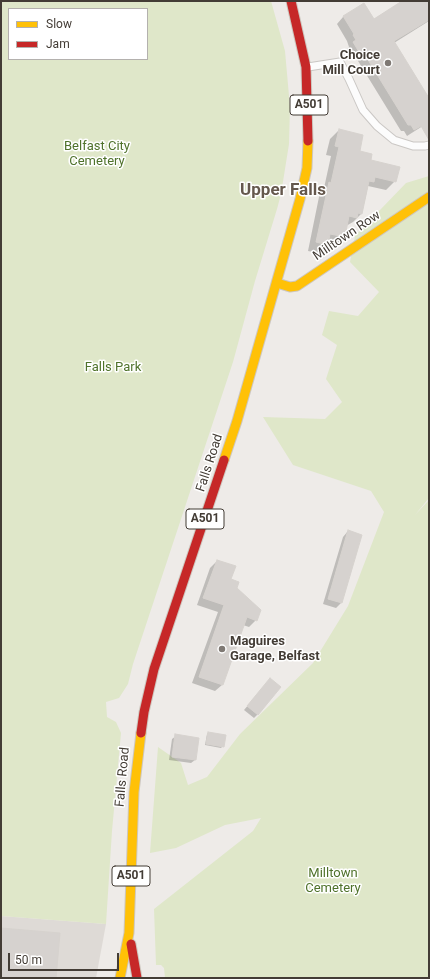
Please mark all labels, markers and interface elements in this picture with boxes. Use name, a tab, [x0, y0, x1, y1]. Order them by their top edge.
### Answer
legend	[8, 8, 148, 60]
text: Slow	[46, 17, 72, 31]
text: Jam	[46, 37, 70, 51]
place label: Choice Mill Court	[322, 48, 380, 79]
marker: Choice Mill Court	[383, 58, 393, 68]
road number: A501	[290, 95, 328, 115]
park label: Belfast City Cemetery	[64, 139, 130, 170]
district label: Upper Falls	[240, 181, 326, 201]
street label: Milltown Row	[310, 208, 384, 264]
park label: Falls Park	[85, 360, 141, 376]
street label: Falls Road	[193, 432, 227, 494]
road number: A501	[186, 509, 224, 529]
place label: Maguires Garage, Belfast	[230, 634, 320, 665]
marker: Maguires Garage, Belfast	[217, 644, 227, 654]
street label: Falls Road	[113, 746, 133, 808]
road number: A501	[112, 866, 150, 886]
park label: Milltown Cemetery	[305, 866, 361, 897]
scale bar	[10, 945, 121, 971]
text: 50 m	[15, 953, 42, 967]

